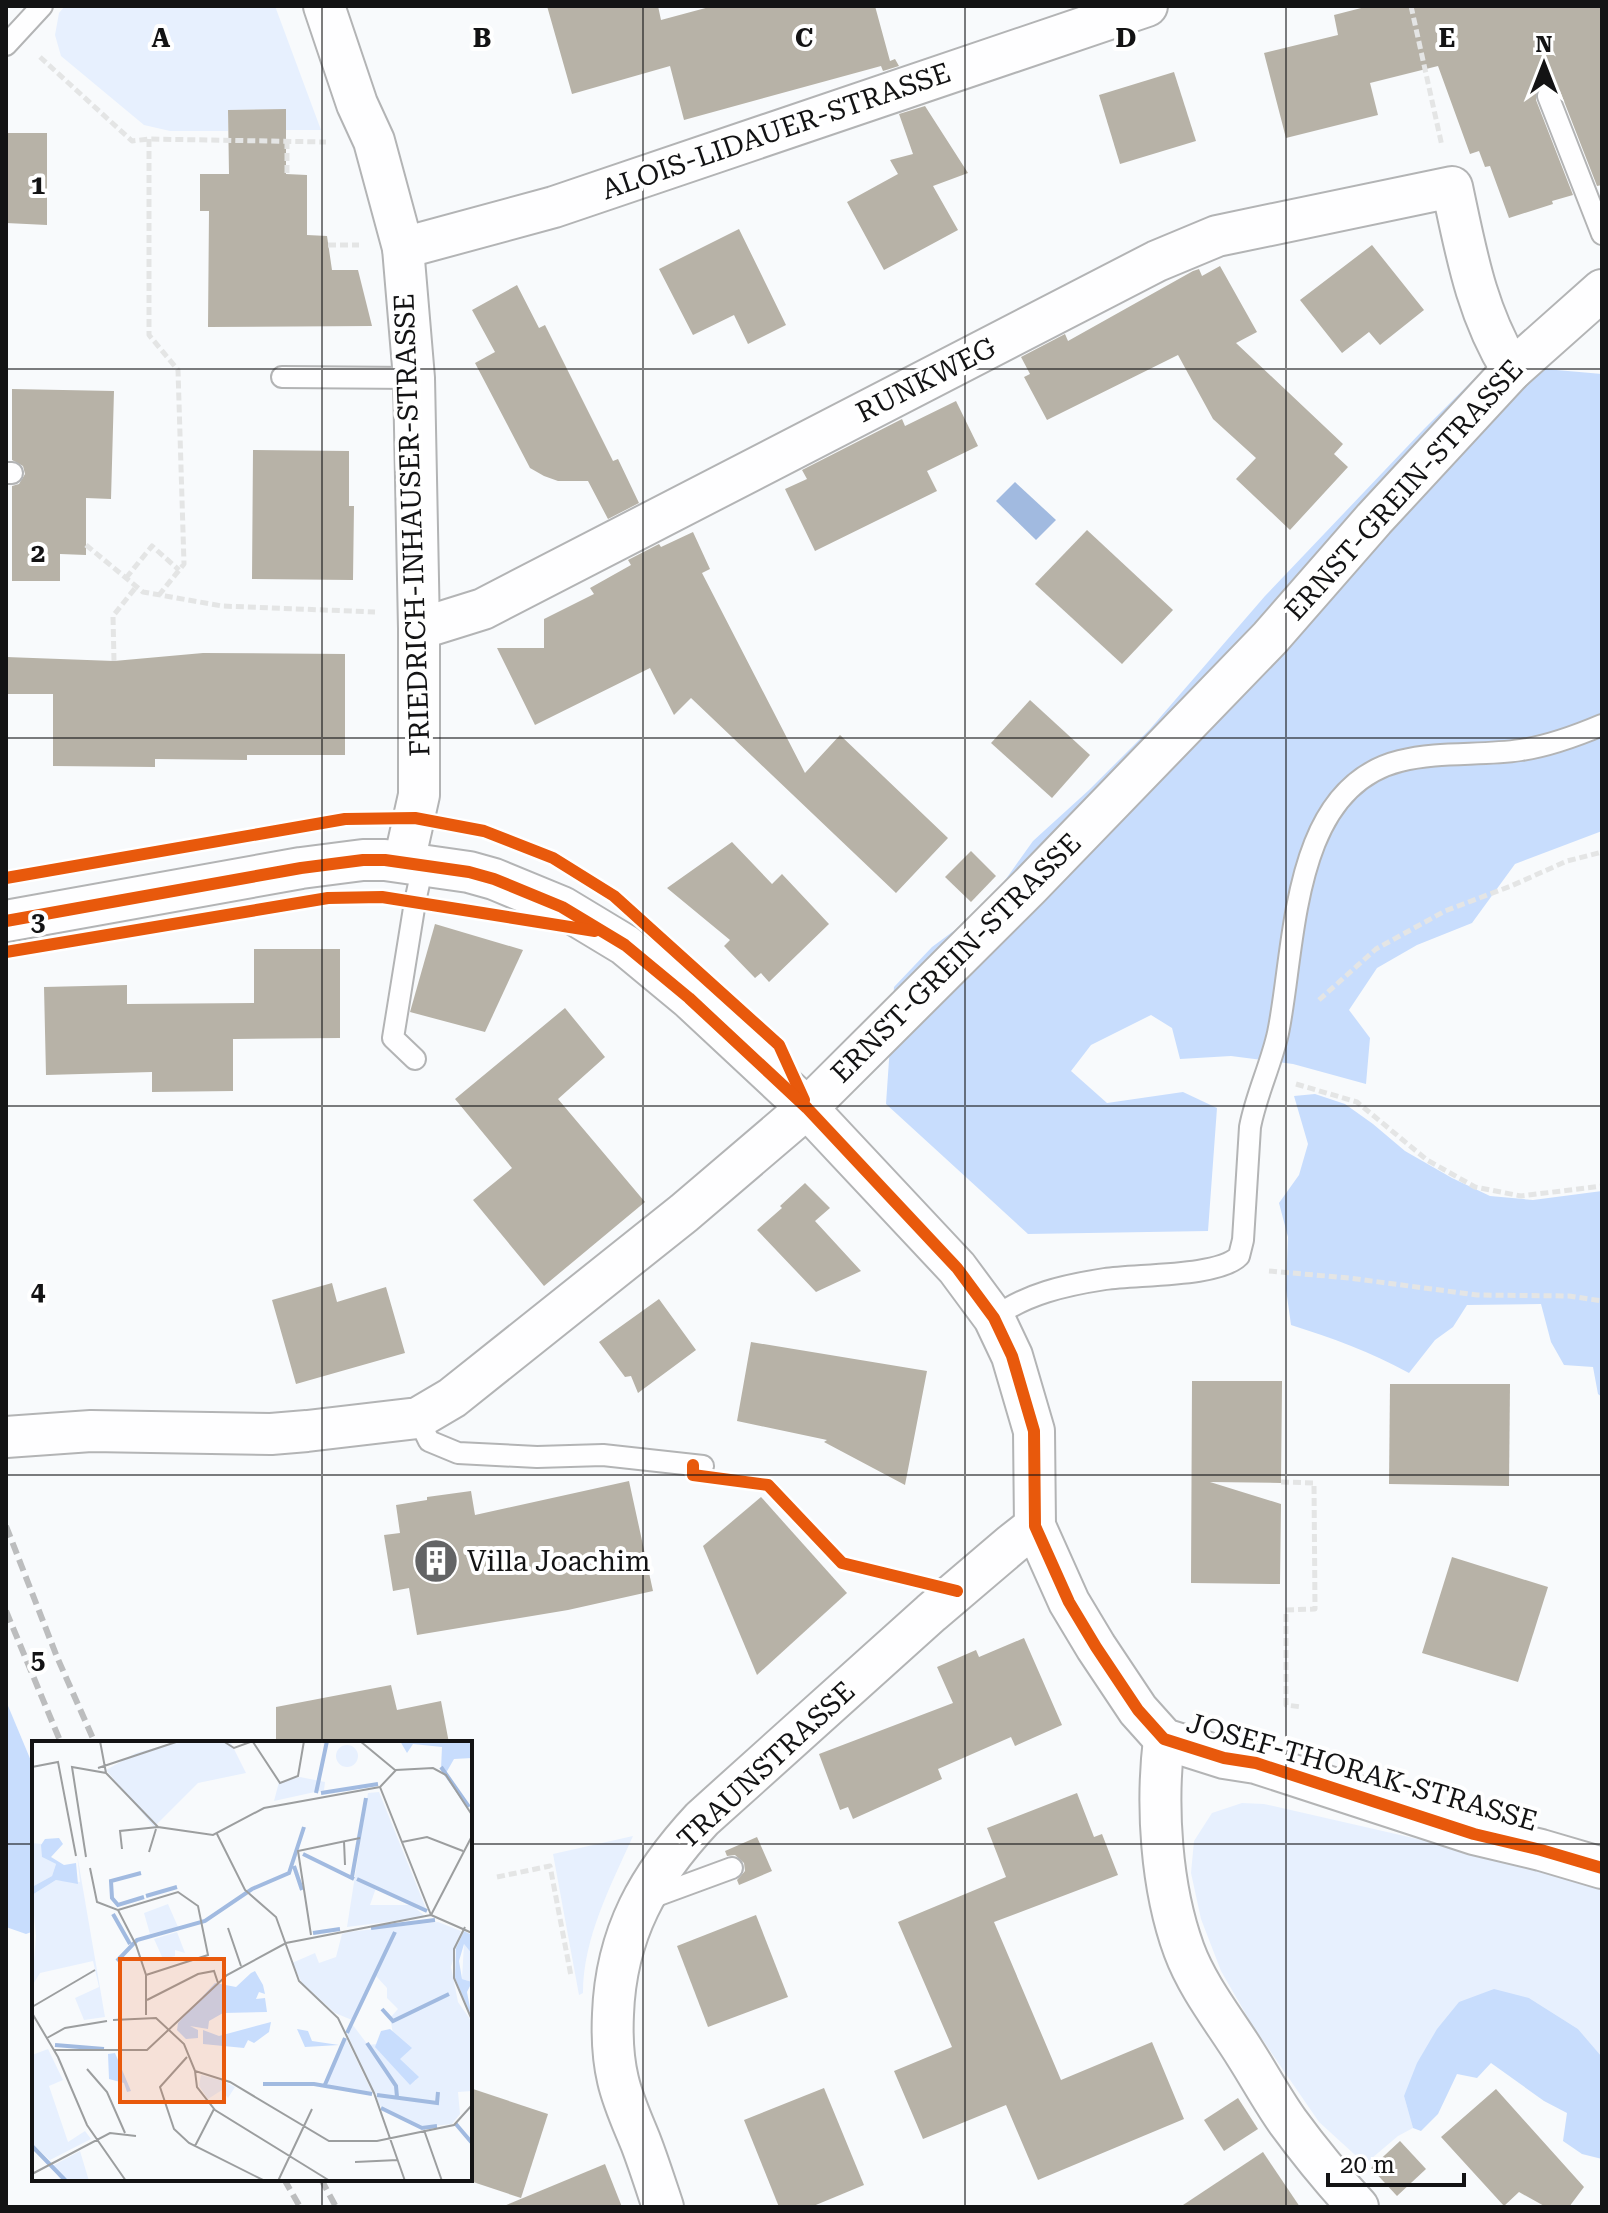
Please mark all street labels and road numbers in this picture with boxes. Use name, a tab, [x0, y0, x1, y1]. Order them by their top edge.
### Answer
street label: ALOIS-LIDAUER-STRASSE	[597, 56, 955, 206]
street label: FRIEDRICH-INHAUSER-STRASSE	[387, 293, 437, 757]
street label: RUNKWEG	[851, 331, 1001, 429]
street label: ERNST-GREIN-STRASSE	[1278, 353, 1530, 627]
street label: ERNST-GREIN-STRASSE	[824, 826, 1088, 1090]
street label: TRAUNSTRASSE	[671, 1675, 861, 1855]
street label: JOSEF-THORAK-STRASSE	[1183, 1706, 1541, 1838]

